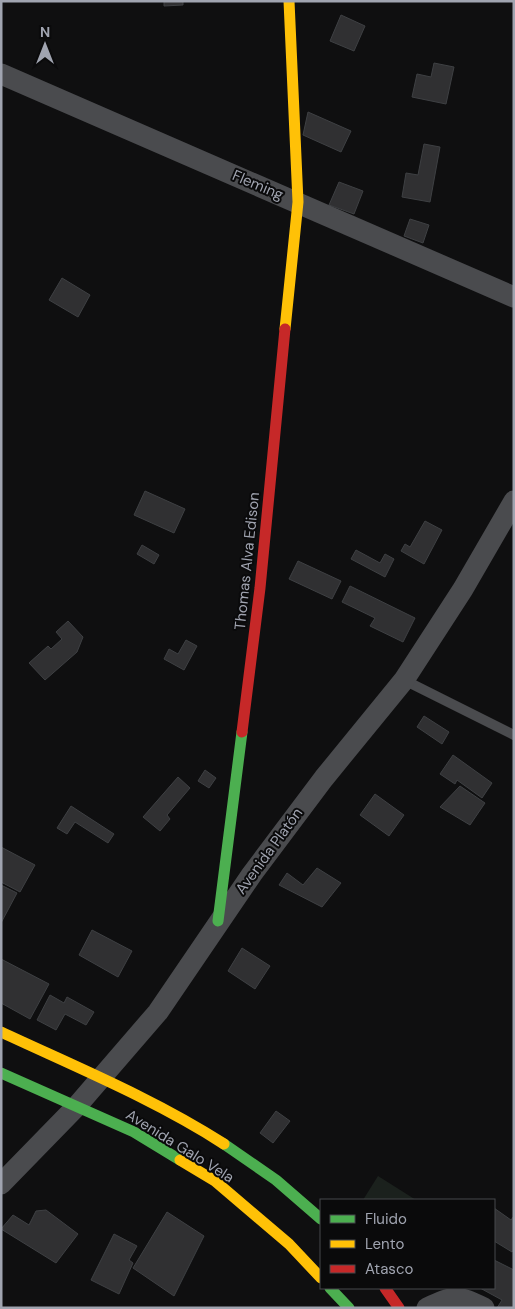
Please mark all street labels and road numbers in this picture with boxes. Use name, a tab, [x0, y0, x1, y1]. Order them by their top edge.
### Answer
street label: Fleming	[229, 165, 287, 205]
street label: Thomas Alva Edison	[230, 491, 264, 631]
street label: Avenida Platón	[231, 804, 307, 898]
street label: Avenida Galo Vela	[122, 1105, 238, 1187]

